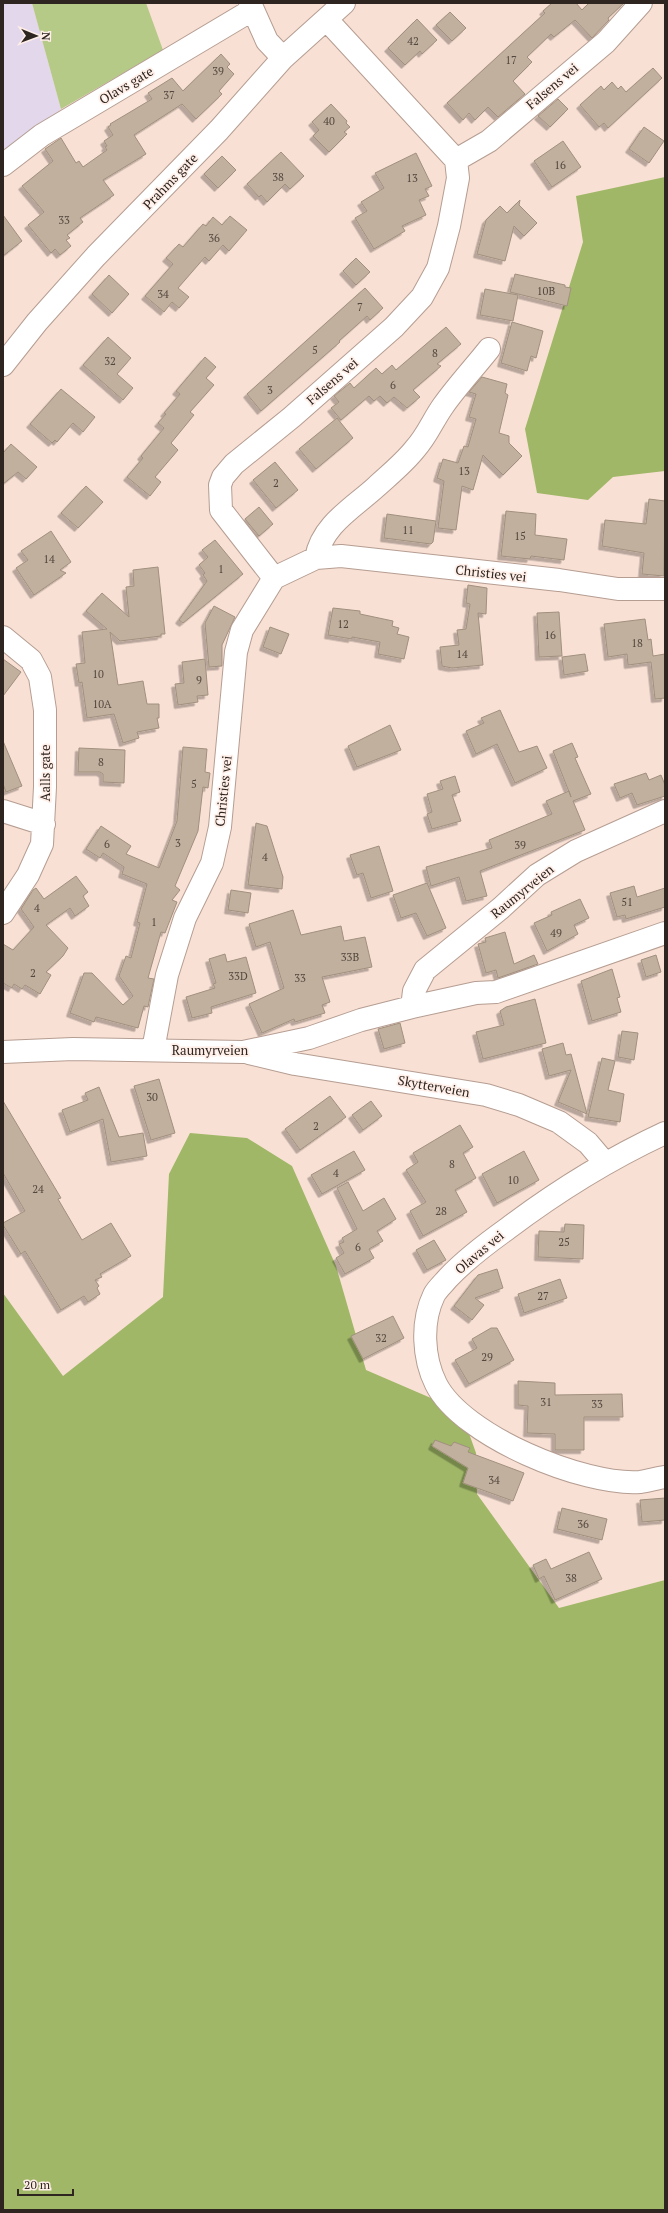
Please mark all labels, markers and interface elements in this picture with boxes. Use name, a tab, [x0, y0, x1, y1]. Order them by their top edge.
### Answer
north arrow	[16, 16, 56, 56]
text: N	[39, 32, 53, 41]
house number: 42	[407, 34, 419, 48]
house number: 17	[505, 53, 517, 67]
street label: Falsens vei	[522, 59, 582, 113]
street label: Olavs gate	[96, 62, 156, 108]
house number: 39	[212, 64, 224, 78]
house number: 37	[163, 88, 175, 102]
house number: 40	[323, 114, 335, 128]
street label: Prahms gate	[139, 149, 201, 213]
house number: 16	[554, 158, 566, 172]
house number: 38	[272, 170, 284, 184]
house number: 13	[406, 171, 418, 185]
house number: 33	[58, 213, 70, 227]
house number: 36	[208, 231, 220, 245]
house number: 10B	[537, 284, 555, 298]
house number: 34	[157, 287, 169, 301]
house number: 7	[357, 300, 363, 314]
house number: 5	[312, 343, 318, 357]
house number: 8	[432, 346, 438, 360]
street label: Falsens vei	[302, 353, 362, 408]
house number: 32	[104, 354, 116, 368]
house number: 6	[390, 378, 396, 392]
house number: 3	[267, 383, 273, 397]
house number: 13	[458, 464, 470, 478]
house number: 2	[273, 476, 279, 490]
house number: 11	[402, 523, 414, 537]
house number: 15	[514, 529, 526, 543]
house number: 14	[43, 552, 55, 566]
street label: Christies vei	[455, 560, 528, 586]
house number: 1	[218, 562, 224, 576]
house number: 12	[337, 617, 349, 631]
house number: 16	[544, 628, 556, 642]
house number: 18	[631, 636, 643, 650]
house number: 14	[456, 647, 468, 661]
house number: 10	[92, 667, 104, 681]
house number: 9	[196, 673, 202, 687]
house number: 10A	[92, 697, 112, 711]
street label: Aalls gate	[36, 745, 54, 801]
street label: Christies vei	[210, 754, 236, 827]
house number: 8	[98, 755, 104, 769]
house number: 5	[191, 777, 197, 791]
house number: 3	[175, 836, 181, 850]
house number: 6	[104, 837, 110, 851]
house number: 39	[514, 838, 526, 852]
house number: 4	[262, 850, 268, 864]
street label: Raumyrveien	[487, 860, 558, 922]
house number: 51	[621, 895, 633, 909]
house number: 4	[34, 901, 40, 915]
house number: 1	[151, 915, 157, 929]
house number: 49	[550, 926, 562, 940]
house number: 33B	[341, 950, 359, 964]
house number: 2	[30, 966, 36, 980]
house number: 33D	[228, 969, 248, 983]
house number: 33	[294, 971, 306, 985]
street label: Raumyrveien	[172, 1041, 248, 1059]
street label: Skytterveien	[397, 1071, 472, 1101]
house number: 30	[146, 1090, 158, 1104]
house number: 2	[313, 1119, 319, 1133]
house number: 8	[449, 1157, 455, 1171]
house number: 4	[333, 1166, 339, 1180]
house number: 10	[507, 1173, 519, 1187]
house number: 24	[32, 1182, 44, 1196]
house number: 28	[435, 1204, 447, 1218]
street label: Olavas vei	[451, 1226, 507, 1278]
house number: 25	[558, 1235, 570, 1249]
house number: 6	[355, 1240, 361, 1254]
house number: 27	[537, 1289, 549, 1303]
house number: 32	[375, 1331, 387, 1345]
house number: 29	[481, 1350, 493, 1364]
house number: 31	[540, 1395, 552, 1409]
house number: 33	[591, 1397, 603, 1411]
house number: 34	[488, 1473, 500, 1487]
house number: 36	[577, 1517, 589, 1531]
house number: 38	[565, 1571, 577, 1585]
scale bar	[18, 2171, 73, 2197]
text: 20 m	[24, 2177, 51, 2192]

